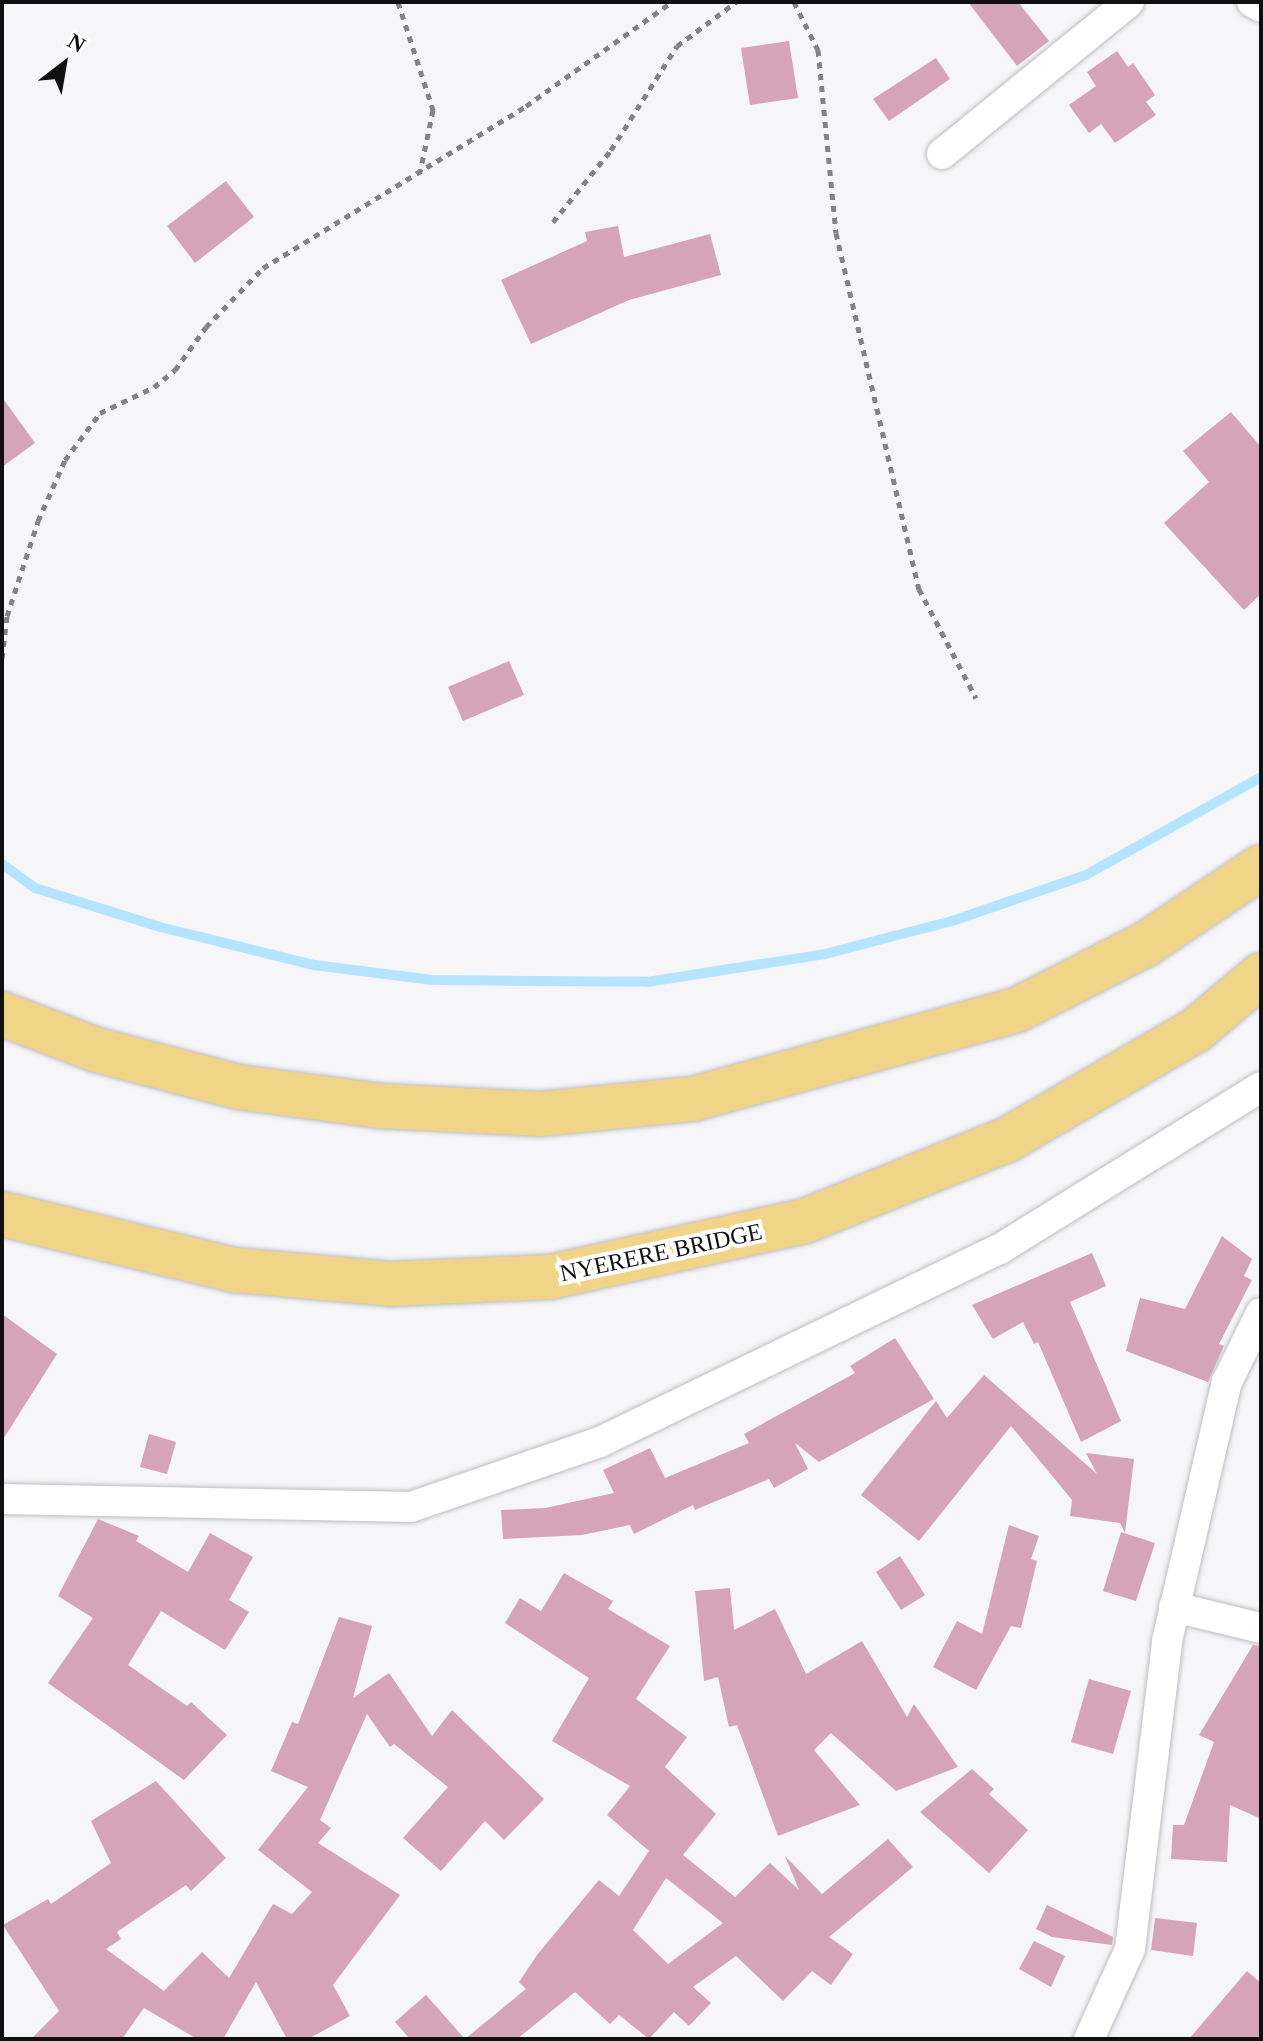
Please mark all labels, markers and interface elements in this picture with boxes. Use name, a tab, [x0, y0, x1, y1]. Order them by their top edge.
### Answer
north arrow	[24, 24, 104, 104]
text: N	[63, 28, 90, 58]
street label: NYERERE BRIDGE	[557, 1218, 765, 1288]

